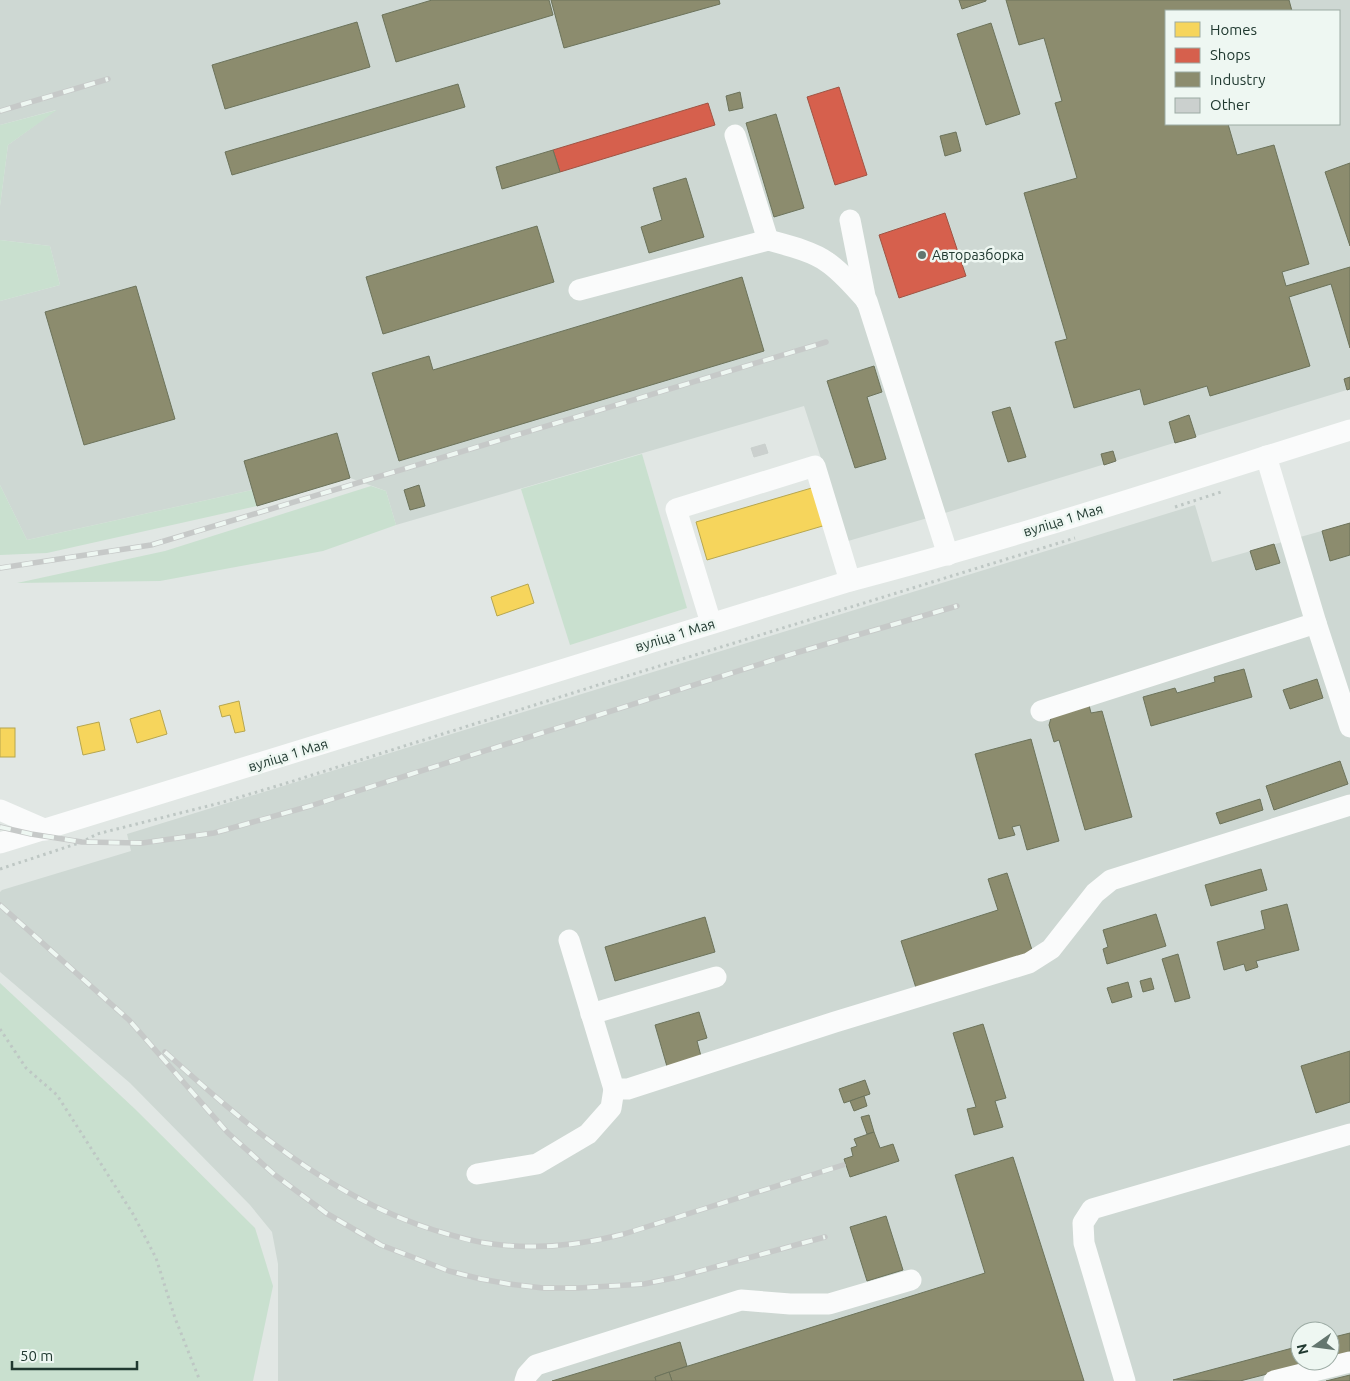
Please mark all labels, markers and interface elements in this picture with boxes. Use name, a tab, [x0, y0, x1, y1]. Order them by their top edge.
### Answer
legend	[1165, 10, 1340, 125]
text: Homes	[1210, 21, 1257, 38]
text: Shops	[1210, 46, 1251, 63]
text: Industry	[1210, 71, 1265, 88]
text: Other	[1210, 96, 1250, 113]
place label: Авторазборка	[932, 247, 1024, 263]
marker: Авторазборка	[916, 249, 928, 261]
street label: вуліца 1 Мая	[1021, 500, 1105, 540]
street label: вуліца 1 Мая	[633, 615, 717, 655]
street label: вуліца 1 Мая	[246, 735, 330, 775]
north arrow	[1290, 1321, 1340, 1371]
scale bar	[12, 1338, 138, 1370]
text: N	[1293, 1342, 1311, 1356]
text: 50 m	[20, 1347, 53, 1364]

